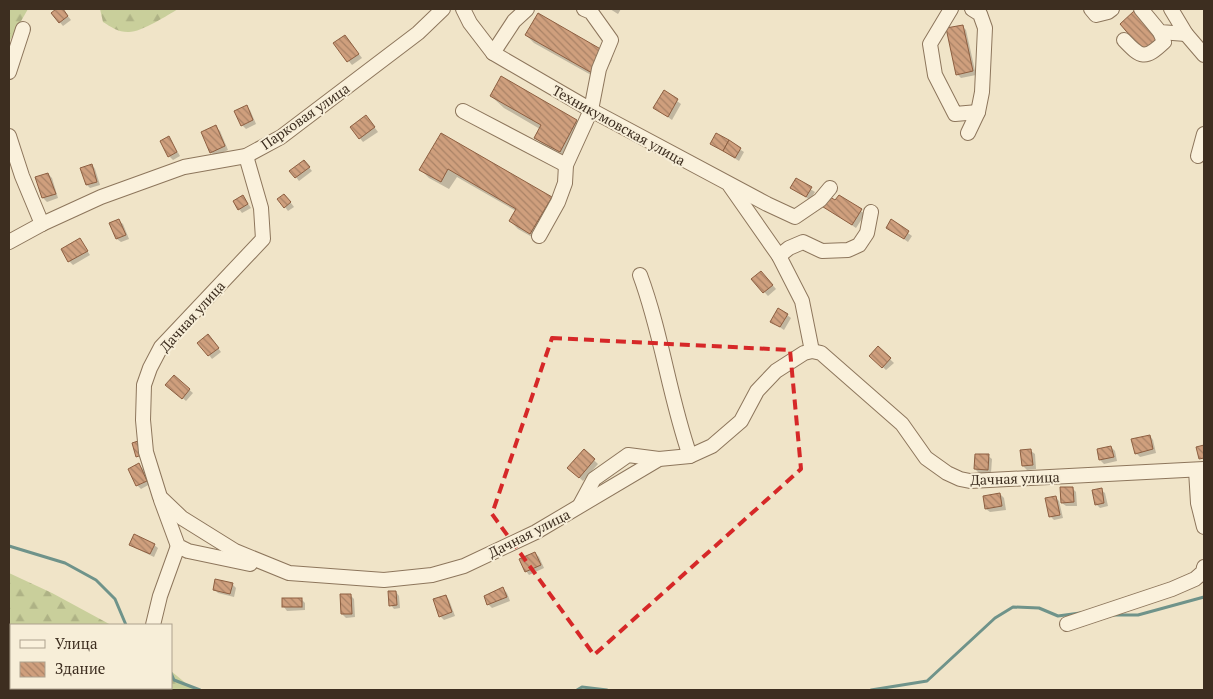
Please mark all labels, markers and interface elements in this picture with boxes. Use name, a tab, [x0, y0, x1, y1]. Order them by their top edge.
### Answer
street label: Парковая улица	[257, 78, 353, 154]
street label: Техникумовская улица	[549, 80, 689, 170]
street label: Дачная улица	[155, 276, 229, 356]
street label: Дачная улица	[970, 467, 1060, 489]
street label: Дачная улица	[485, 504, 573, 562]
legend	[10, 624, 172, 689]
text: Улица	[55, 633, 98, 653]
text: Здание	[55, 658, 105, 678]

